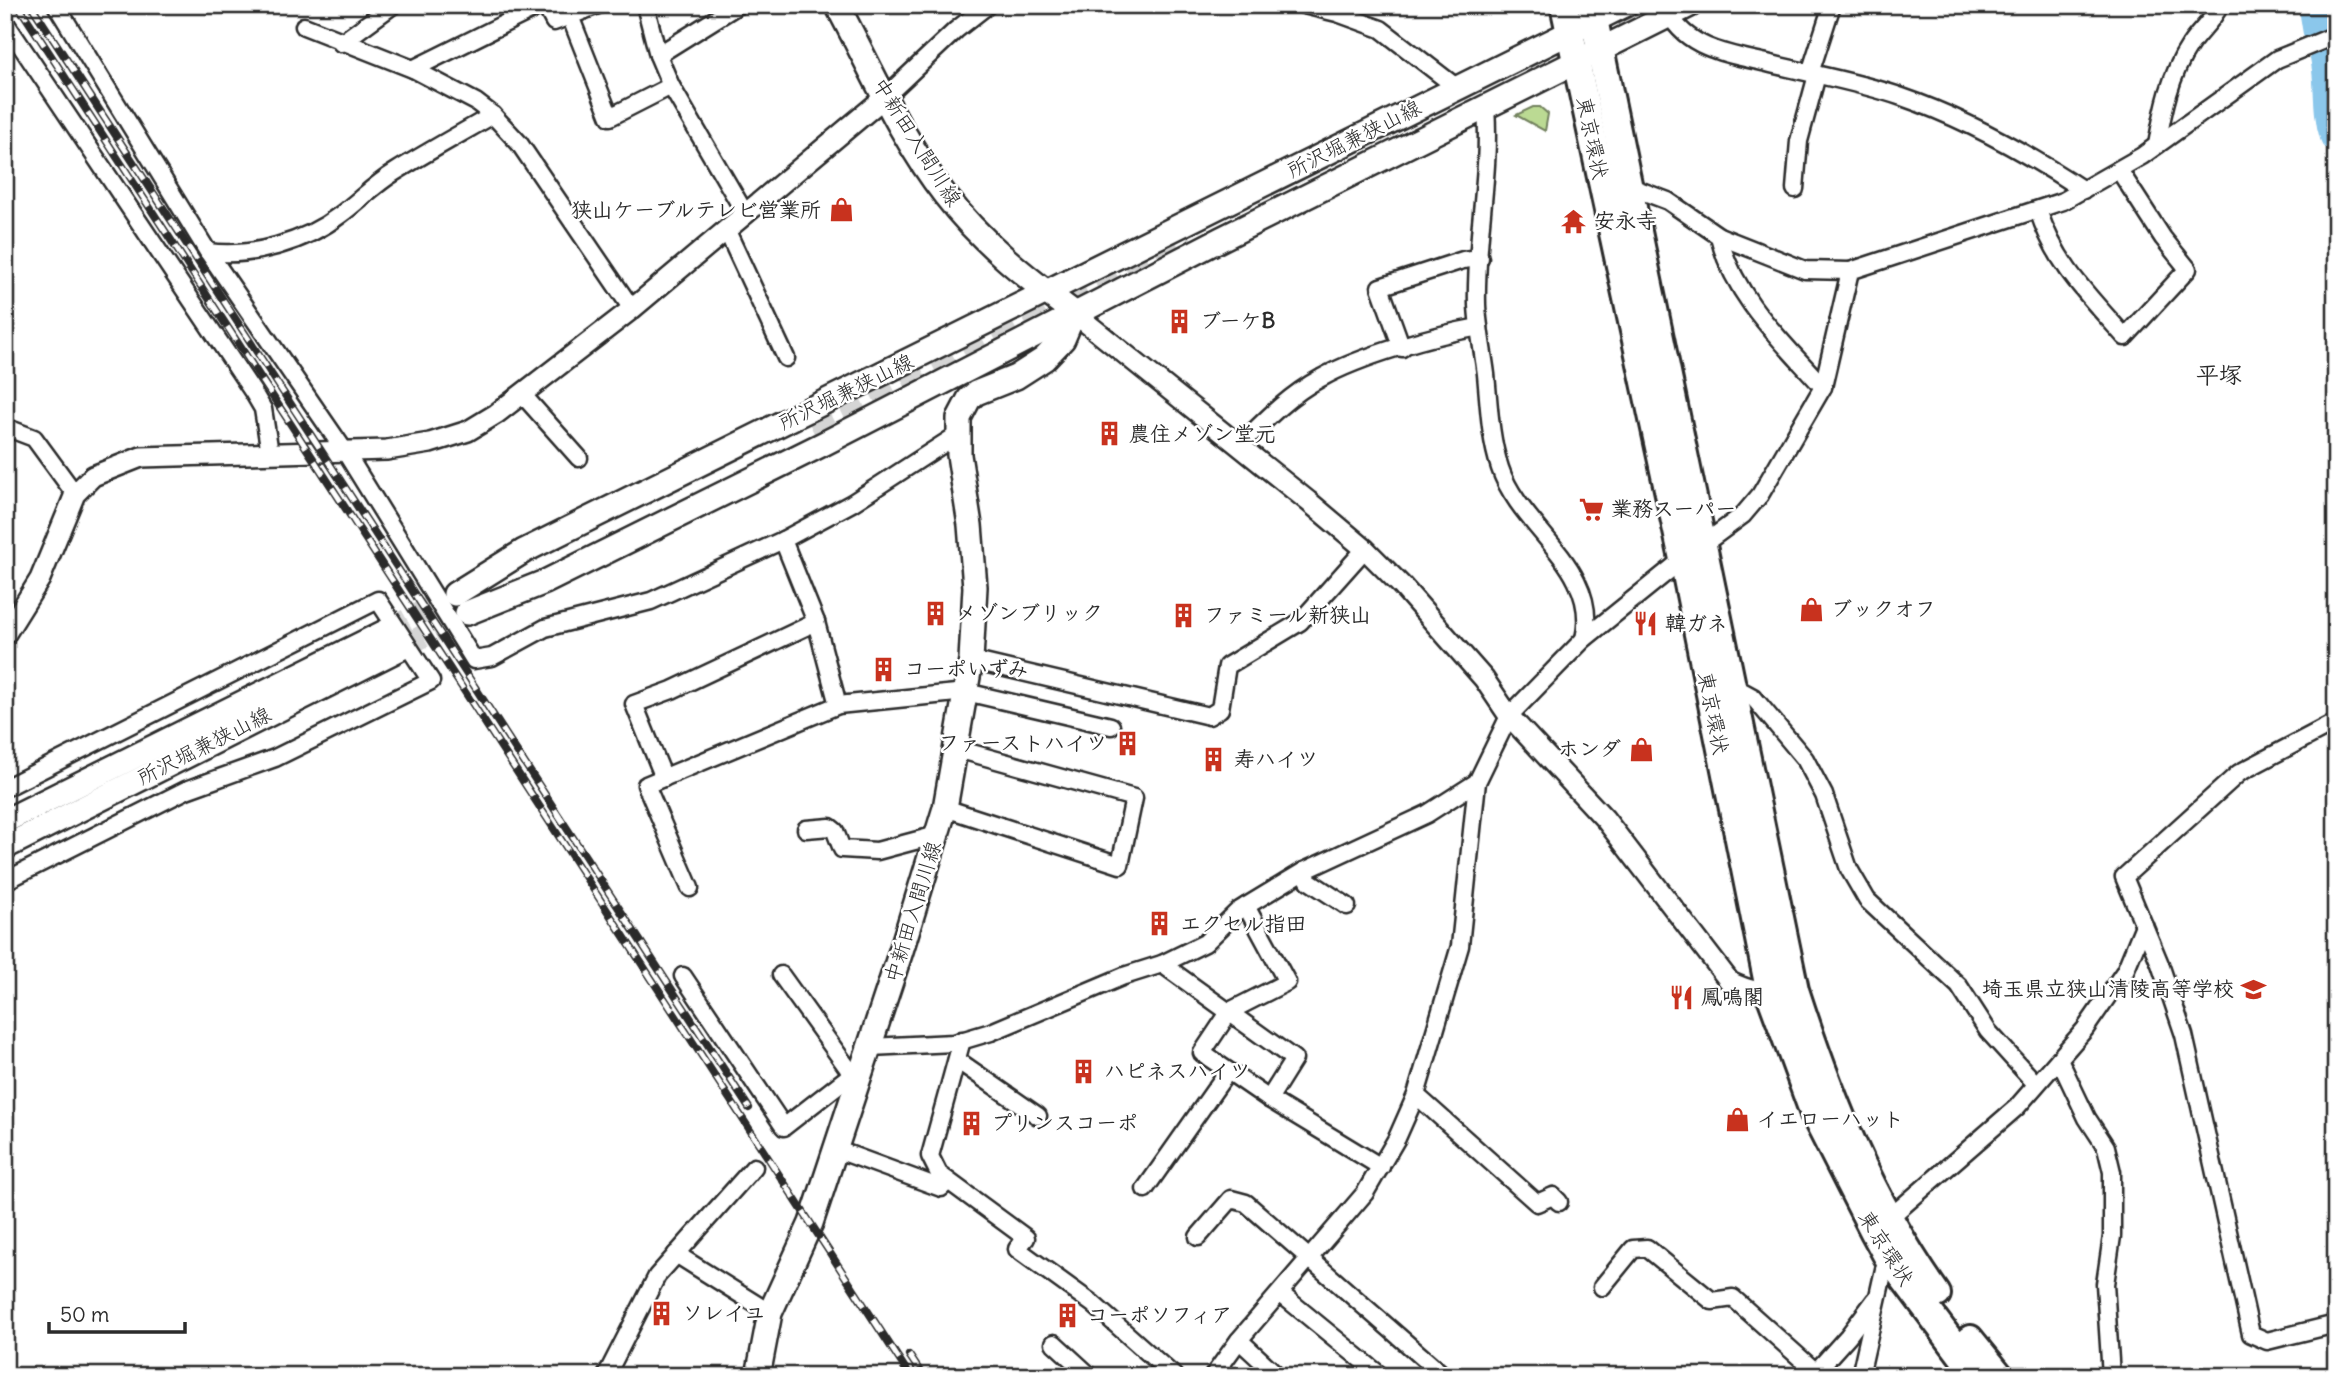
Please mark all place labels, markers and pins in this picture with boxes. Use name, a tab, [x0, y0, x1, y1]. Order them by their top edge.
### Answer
place label: 狭山ケーブルテレビ営業所	[571, 196, 821, 223]
shop icon: 狭山ケーブルテレビ営業所	[827, 196, 855, 224]
temple icon: 安永寺	[1560, 207, 1588, 235]
place label: 安永寺	[1594, 207, 1657, 234]
building icon: ブーケB	[1166, 307, 1194, 335]
place label: ブーケB	[1200, 307, 1276, 334]
building icon: 農住メゾン堂元	[1095, 420, 1123, 448]
place label: 農住メゾン堂元	[1129, 420, 1276, 447]
supermarket icon: 業務スーパー	[1577, 495, 1605, 523]
place label: 業務スーパー	[1611, 495, 1736, 522]
shop icon: ブックオフ	[1797, 595, 1825, 623]
place label: ブックオフ	[1831, 595, 1936, 622]
building icon: メゾンブリック	[922, 599, 950, 627]
place label: メゾンブリック	[956, 599, 1103, 626]
building icon: ファミール新狭山	[1170, 601, 1198, 629]
place label: ファミール新狭山	[1204, 601, 1371, 628]
restaurant icon: 韓ガネ	[1631, 609, 1659, 637]
place label: 韓ガネ	[1665, 609, 1728, 636]
building icon: コーポいずみ	[870, 655, 898, 683]
place label: コーポいずみ	[904, 655, 1028, 682]
place label: ファーストハイツ	[939, 729, 1107, 756]
building icon: ファーストハイツ	[1113, 729, 1141, 757]
place label: ホンダ	[1558, 735, 1621, 762]
shop icon: ホンダ	[1627, 735, 1655, 763]
building icon: 寿ハイツ	[1200, 745, 1228, 773]
place label: 寿ハイツ	[1234, 745, 1318, 772]
building icon: エクセル指田	[1146, 910, 1174, 938]
place label: エクセル指田	[1180, 910, 1307, 937]
place label: 埼玉県立狭山清陵高等学校	[1982, 975, 2234, 1002]
school or university icon: 埼玉県立狭山清陵高等学校	[2240, 975, 2268, 1003]
restaurant icon: 鳳鳴閣	[1667, 983, 1695, 1011]
place label: 鳳鳴閣	[1701, 983, 1764, 1010]
building icon: ハピネスハイツ	[1070, 1057, 1098, 1085]
place label: ハピネスハイツ	[1104, 1057, 1251, 1084]
shop icon: イエローハット	[1723, 1105, 1751, 1133]
place label: イエローハット	[1757, 1105, 1904, 1132]
building icon: プリンスコーポ	[957, 1109, 985, 1137]
place label: プリンスコーポ	[991, 1109, 1138, 1136]
building icon: ソレイユ	[648, 1299, 676, 1327]
place label: ソレイユ	[682, 1299, 765, 1326]
building icon: コーポソフィア	[1053, 1301, 1081, 1329]
place label: コーポソフィア	[1087, 1301, 1232, 1328]

